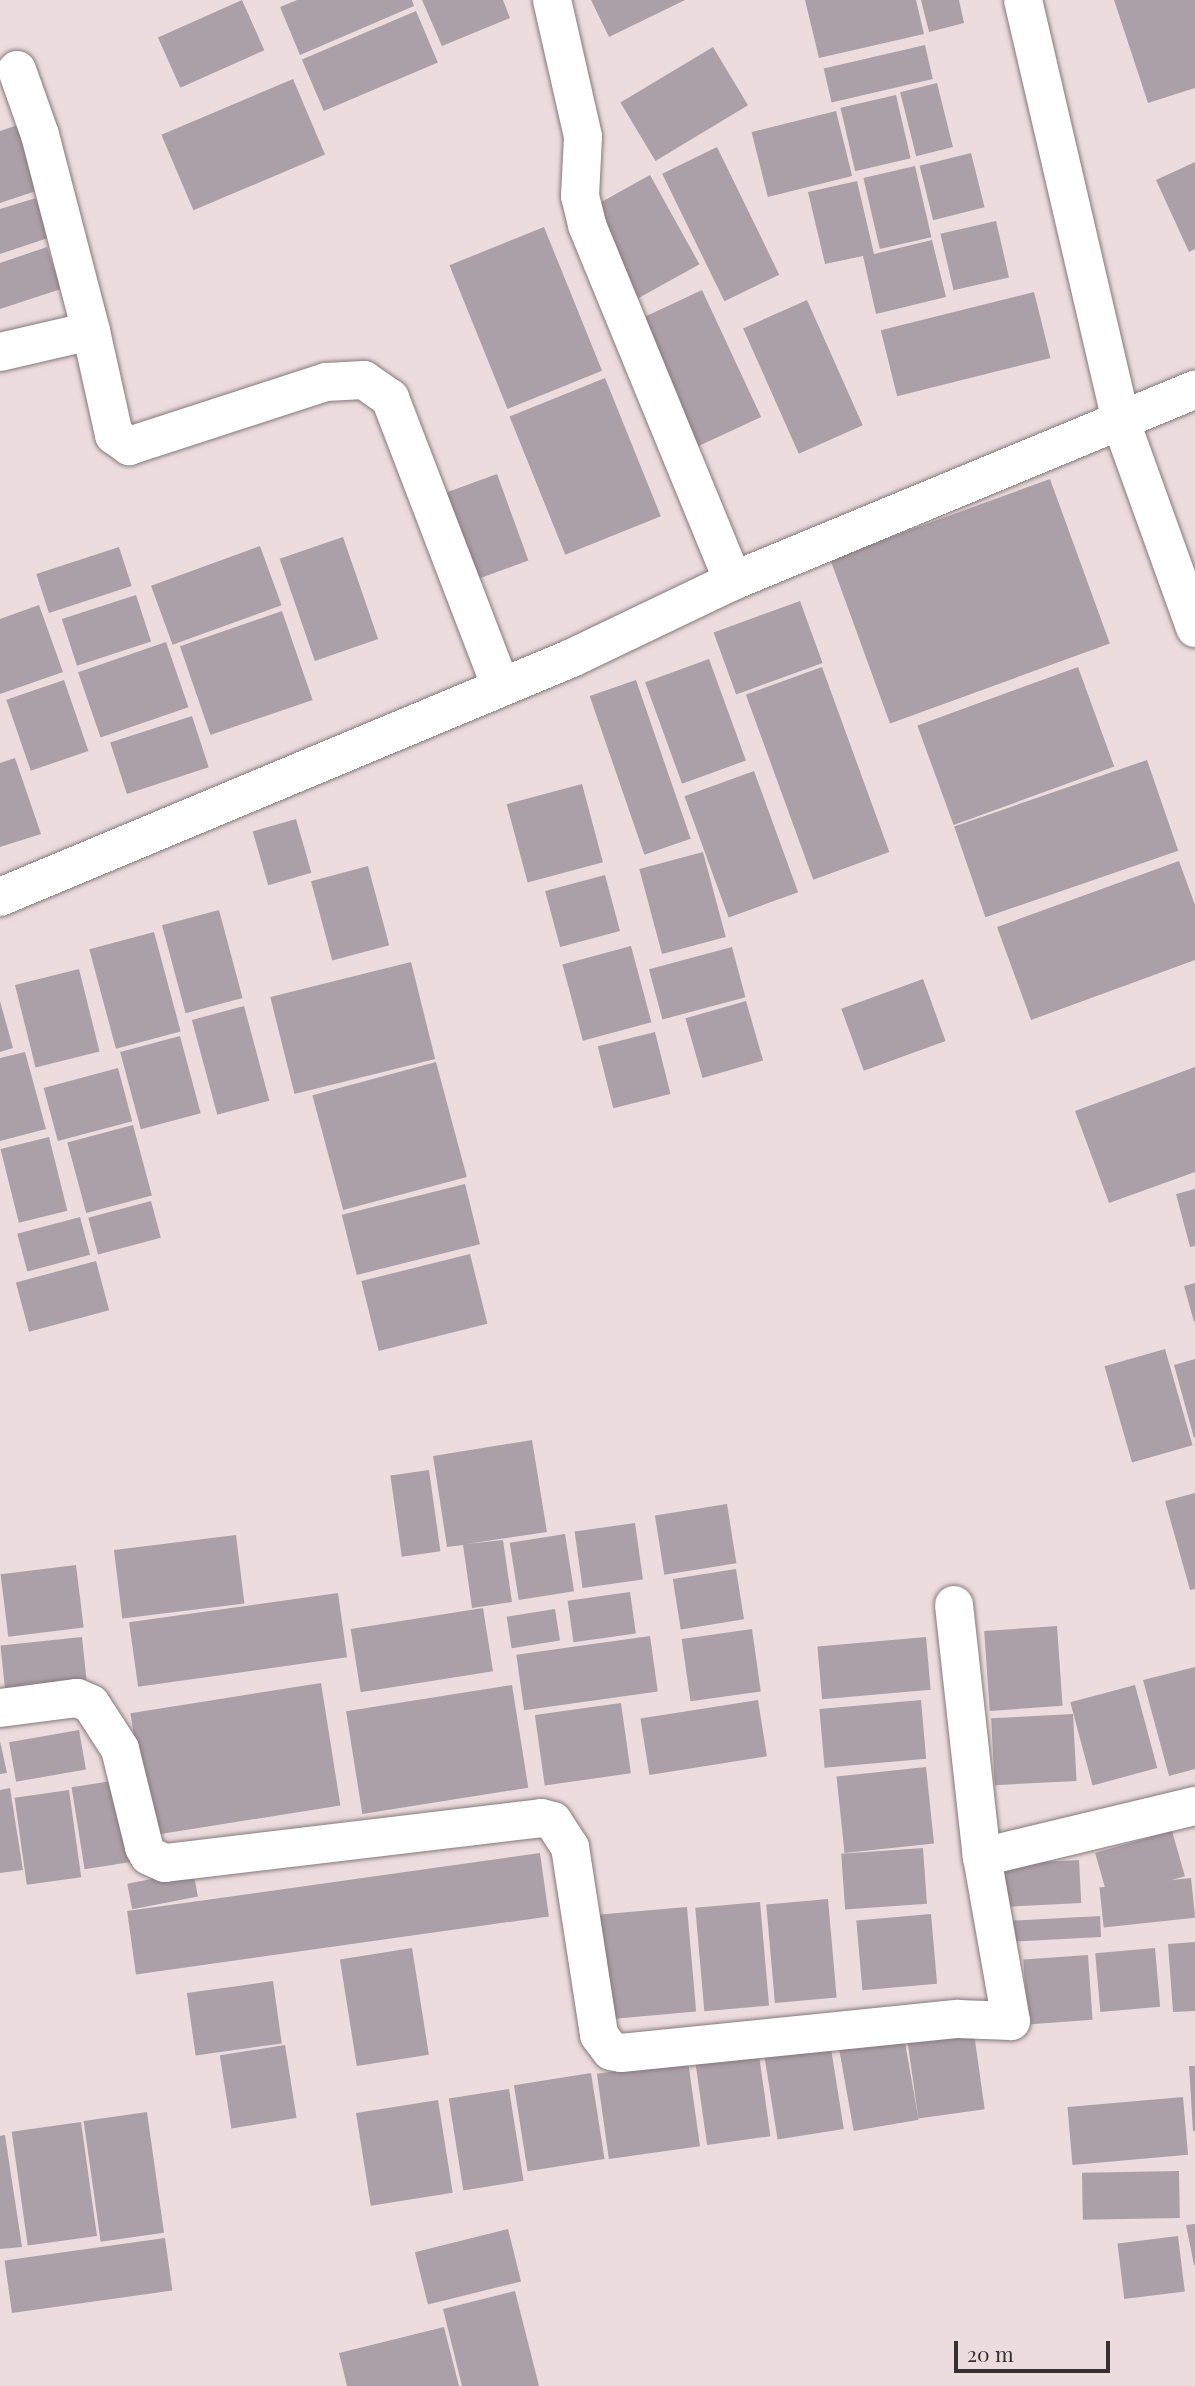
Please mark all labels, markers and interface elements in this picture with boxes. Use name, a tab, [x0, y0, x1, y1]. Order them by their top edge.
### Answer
scale bar	[957, 2326, 1113, 2370]
text: 20 m	[967, 2339, 1014, 2367]

